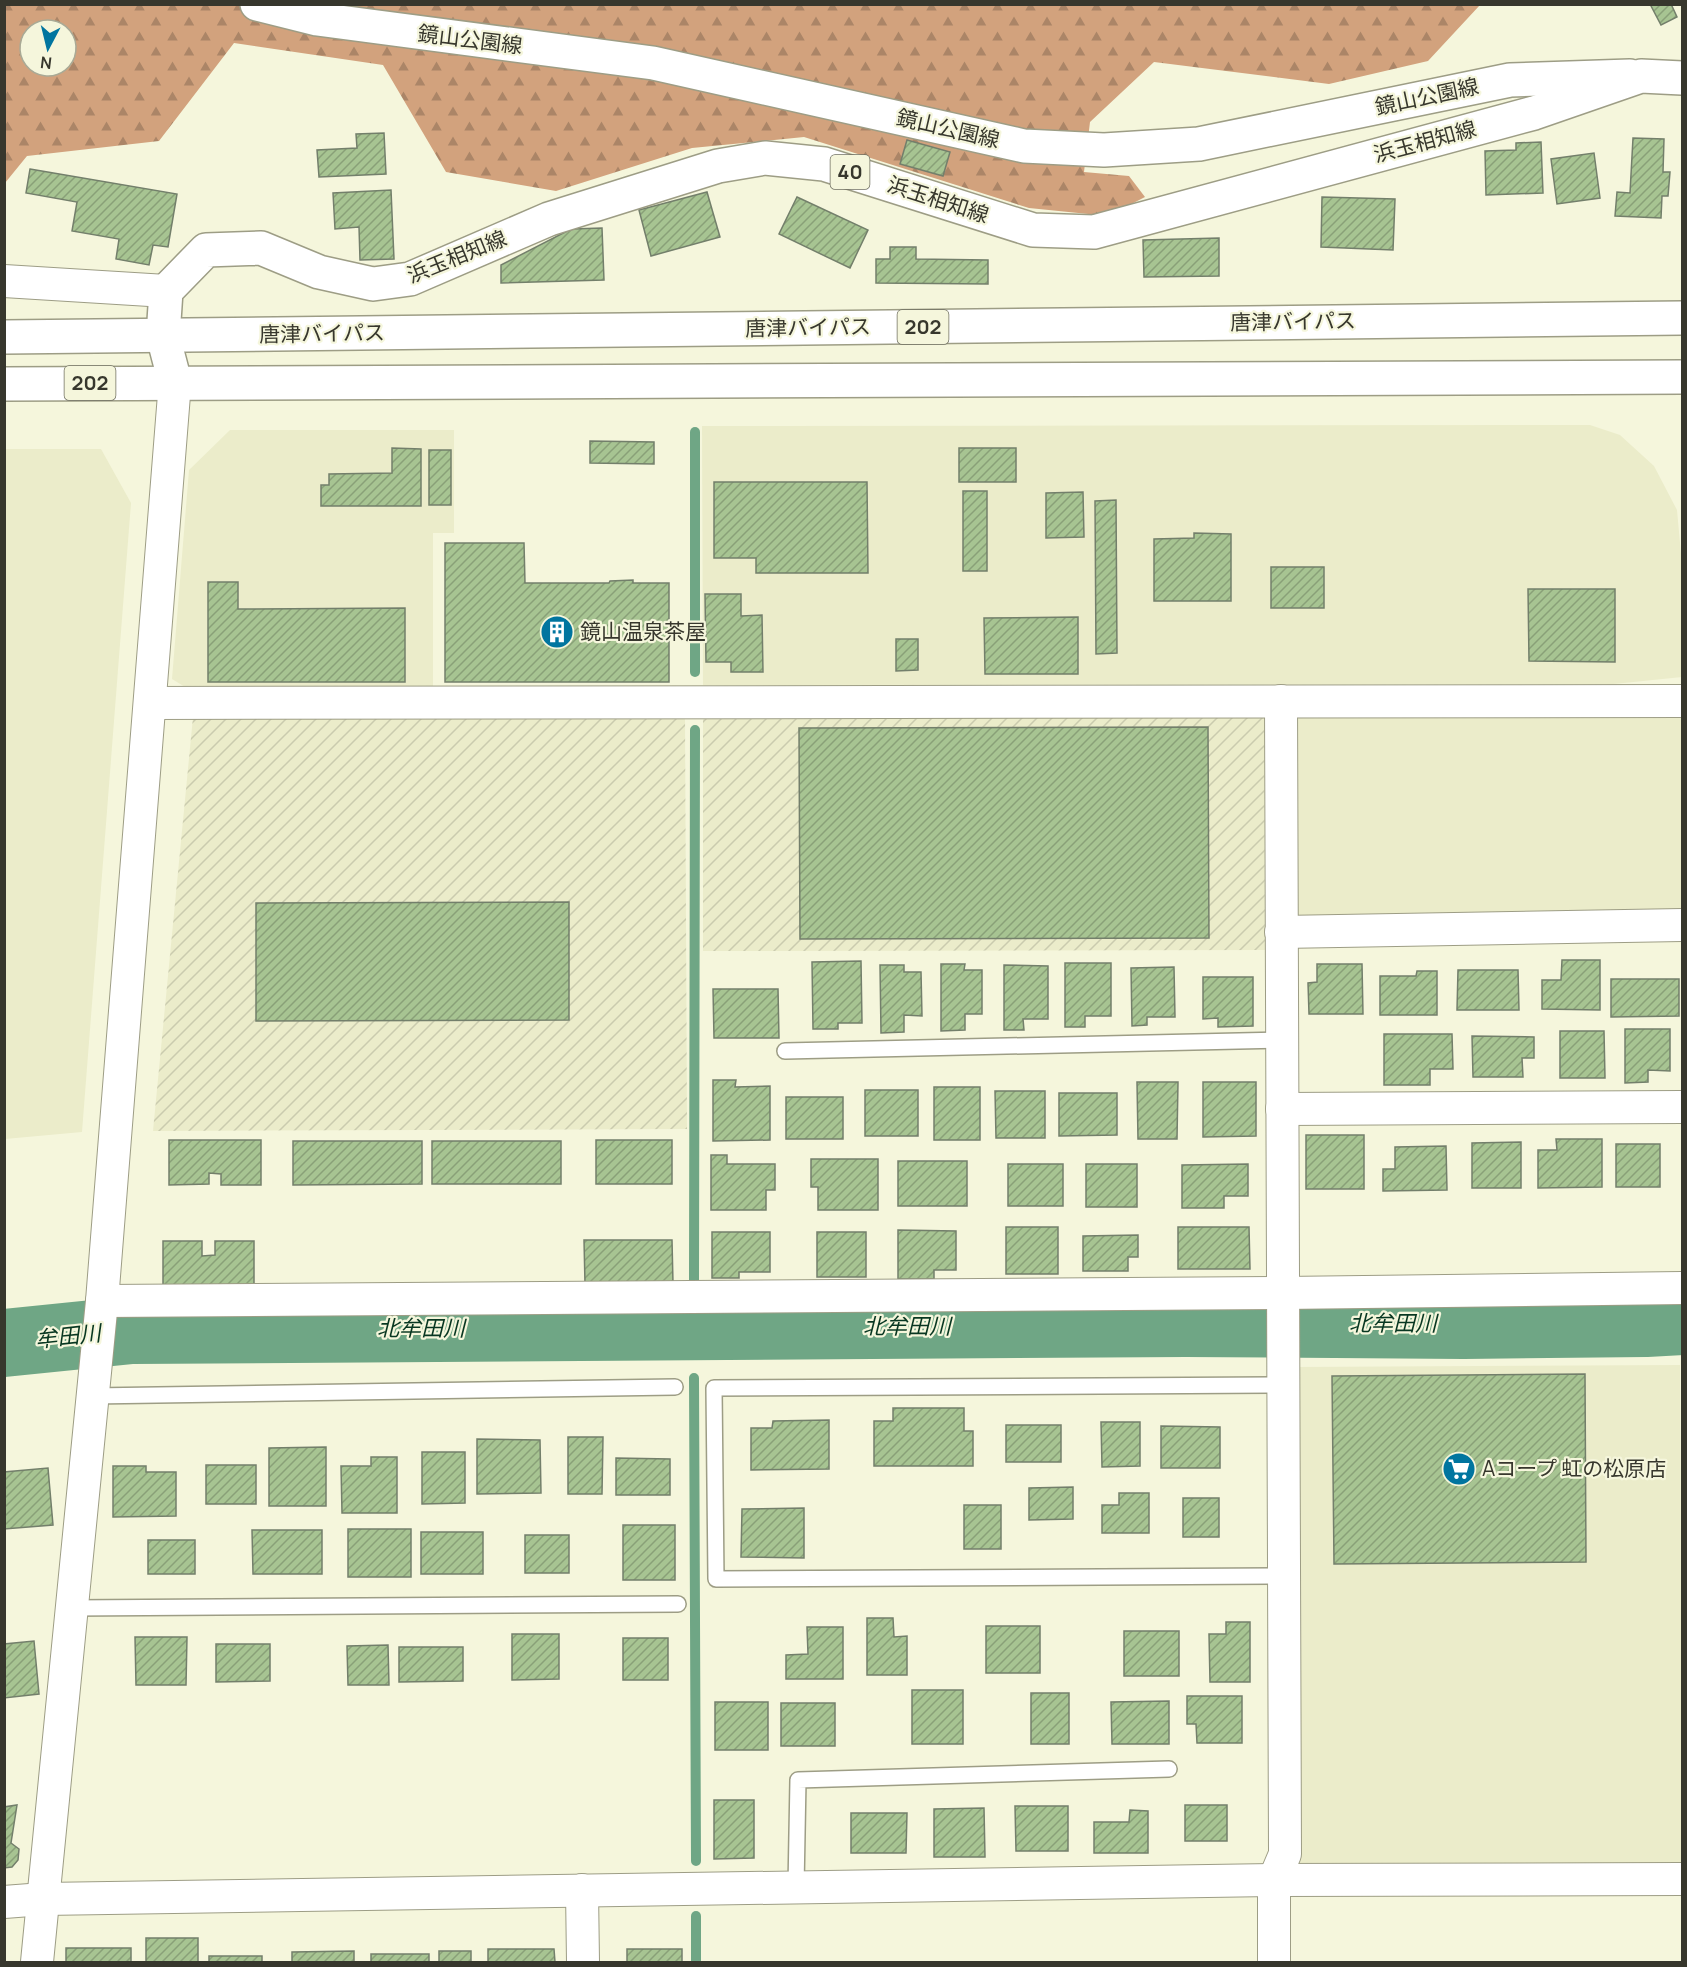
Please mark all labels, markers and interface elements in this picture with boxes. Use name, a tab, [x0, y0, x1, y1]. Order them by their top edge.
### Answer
north arrow	[18, 18, 78, 78]
street label: 鏡山公園線	[416, 19, 524, 59]
text: N	[39, 51, 53, 75]
street label: 鏡山公園線	[1373, 71, 1481, 121]
street label: 鏡山公園線	[894, 103, 1003, 153]
street label: 浜玉相知線	[1370, 114, 1479, 168]
road number: 40	[830, 155, 870, 189]
street label: 浜玉相知線	[884, 170, 993, 229]
street label: 浜玉相知線	[403, 223, 511, 289]
street label: 唐津バイパス	[1230, 306, 1356, 336]
road number: 202	[898, 310, 948, 344]
street label: 唐津バイパス	[745, 312, 871, 342]
street label: 唐津バイパス	[259, 318, 385, 348]
road number: 202	[64, 366, 116, 400]
building icon: 鏡山温泉茶屋	[539, 614, 575, 650]
place label: 鏡山温泉茶屋	[580, 617, 706, 645]
water label: 北牟田川	[1349, 1308, 1439, 1338]
water label: 北牟田川	[863, 1311, 953, 1341]
water label: 北牟田川	[377, 1313, 467, 1343]
water label: 牟田川	[34, 1317, 104, 1354]
supermarket icon: Aコープ 虹の松原店	[1441, 1451, 1477, 1487]
place label: Aコープ 虹の松原店	[1482, 1454, 1666, 1482]

